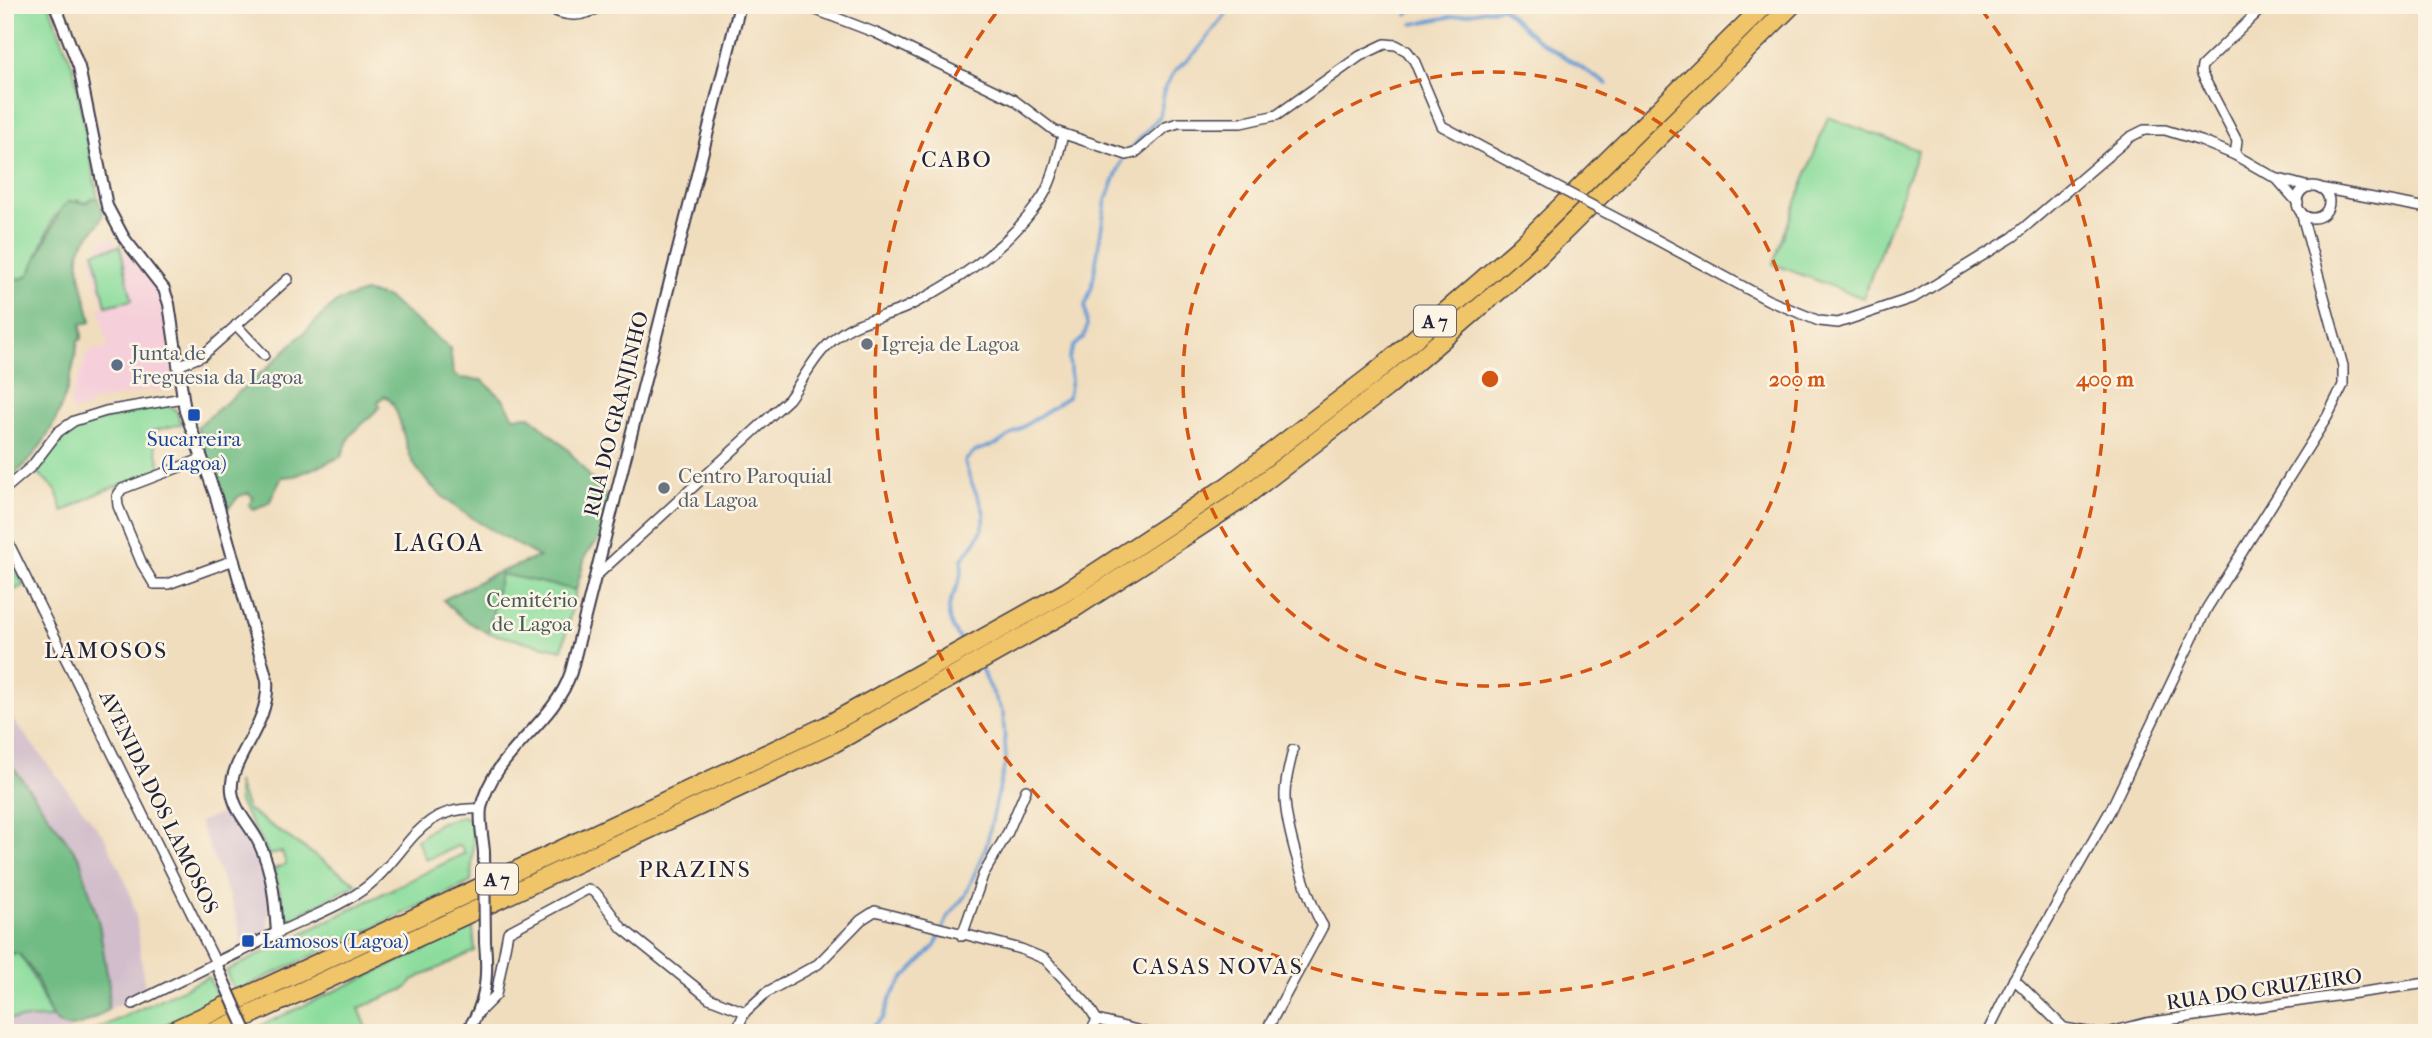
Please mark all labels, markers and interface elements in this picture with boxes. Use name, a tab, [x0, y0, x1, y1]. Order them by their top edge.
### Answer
district label: CABO	[921, 146, 993, 173]
road number: A 7	[1414, 306, 1456, 336]
street label: RUA DO GRANJINHO	[579, 309, 653, 519]
place label: Igreja de Lagoa	[881, 332, 1020, 356]
marker: Igreja de Lagoa	[859, 336, 875, 352]
place label: Junta de Freguesia da Lagoa	[129, 341, 303, 389]
marker: Junta de Freguesia da Lagoa	[109, 357, 125, 373]
centre of rings	[1478, 367, 1502, 391]
text: 200 m	[1769, 367, 1826, 391]
text: 400 m	[2075, 367, 2134, 392]
marker: Sucarreira (Lagoa)	[186, 407, 202, 423]
place label: Sucarreira (Lagoa)	[147, 427, 242, 475]
place label: Centro Paroquial da Lagoa	[678, 464, 832, 512]
marker: Centro Paroquial da Lagoa	[656, 480, 672, 496]
district label: LAGOA	[393, 529, 485, 557]
park label: Cemitério de Lagoa	[486, 588, 578, 636]
district label: LAMOSOS	[44, 637, 168, 664]
street label: AVENIDA DOS LAMOSOS	[94, 686, 224, 917]
district label: PRAZINS	[638, 856, 752, 883]
road number: A 7	[476, 864, 518, 894]
place label: Lamosos (Lagoa)	[262, 929, 409, 953]
marker: Lamosos (Lagoa)	[240, 933, 256, 949]
district label: CASAS NOVAS	[1132, 953, 1304, 980]
street label: RUA DO CRUZEIRO	[2165, 963, 2363, 1015]

